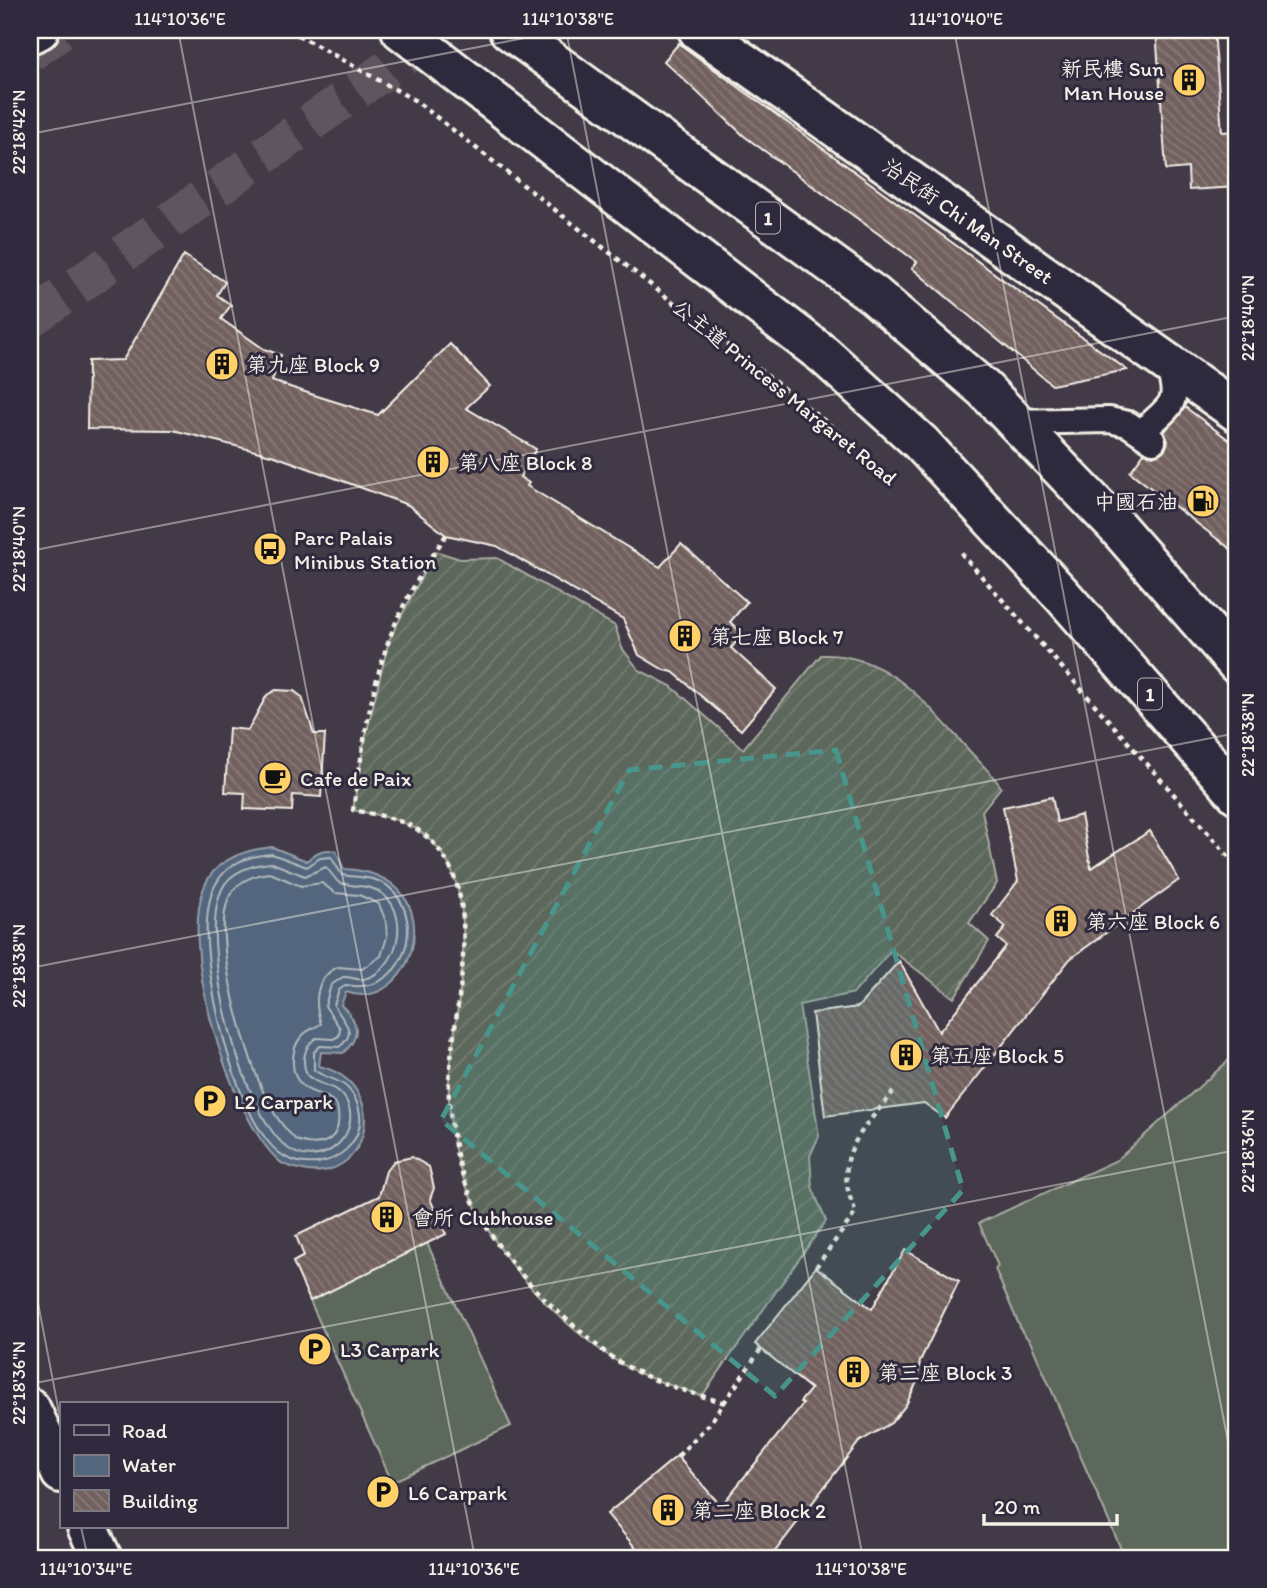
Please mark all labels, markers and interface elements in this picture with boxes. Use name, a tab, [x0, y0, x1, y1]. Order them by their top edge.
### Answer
text: 114°10'36"E	[134, 8, 226, 30]
text: 114°10'38"E	[522, 8, 614, 30]
text: 114°10'40"E	[909, 8, 1003, 30]
place label: 新民樓 Sun Man House	[1061, 56, 1164, 105]
building icon: 新民樓 Sun Man House	[1170, 61, 1208, 99]
text: 22°18'42"N	[8, 90, 30, 174]
street label: 治民街 Chi Man Street	[878, 153, 1058, 289]
road number: 1	[756, 202, 780, 233]
text: 22°18'40"N	[1237, 275, 1259, 361]
street label: 公主道 Princess Margaret Road	[668, 294, 903, 491]
building icon: 第九座 Block 9	[203, 345, 241, 383]
place label: 第九座 Block 9	[246, 352, 380, 377]
building icon: 第八座 Block 8	[414, 443, 452, 481]
place label: 第八座 Block 8	[458, 450, 593, 475]
fuel station icon: 中國石油	[1184, 482, 1222, 520]
place label: 中國石油	[1094, 489, 1178, 514]
text: 22°18'40"N	[8, 506, 30, 592]
place label: Parc Palais Minibus Station	[294, 525, 436, 574]
bus stop icon: Parc Palais Minibus Station	[251, 530, 289, 568]
building icon: 第七座 Block 7	[666, 617, 704, 655]
place label: 第七座 Block 7	[710, 624, 844, 649]
road number: 1	[1138, 678, 1162, 709]
text: 22°18'38"N	[1237, 693, 1259, 777]
cafe icon: Cafe de Paix	[256, 759, 294, 797]
place label: Cafe de Paix	[300, 766, 412, 791]
building icon: 第六座 Block 6	[1042, 902, 1080, 940]
place label: 第六座 Block 6	[1086, 909, 1220, 934]
text: 22°18'38"N	[8, 924, 30, 1008]
building icon: 第五座 Block 5	[887, 1036, 925, 1074]
place label: 第五座 Block 5	[930, 1043, 1064, 1068]
parking icon: L2 Carpark	[191, 1082, 229, 1120]
place label: L2 Carpark	[234, 1089, 333, 1114]
text: 22°18'36"N	[1237, 1109, 1259, 1193]
building icon: 會所 Clubhouse	[368, 1198, 406, 1236]
place label: 會所 Clubhouse	[412, 1205, 554, 1230]
parking icon: L3 Carpark	[296, 1330, 334, 1368]
place label: L3 Carpark	[340, 1337, 440, 1362]
text: 22°18'36"N	[8, 1341, 30, 1425]
building icon: 第三座 Block 3	[835, 1353, 873, 1391]
place label: 第三座 Block 3	[878, 1360, 1013, 1385]
legend	[60, 1402, 287, 1528]
text: Road	[122, 1418, 168, 1443]
text: Water	[122, 1452, 176, 1477]
parking icon: L6 Carpark	[364, 1473, 402, 1511]
place label: L6 Carpark	[408, 1480, 507, 1505]
scale bar	[984, 1483, 1116, 1527]
text: Building	[122, 1488, 198, 1513]
building icon: 第二座 Block 2	[649, 1491, 687, 1529]
text: 20 m	[994, 1494, 1041, 1519]
place label: 第二座 Block 2	[692, 1498, 826, 1523]
text: 114°10'34"E	[40, 1558, 132, 1580]
text: 114°10'36"E	[428, 1558, 520, 1580]
text: 114°10'38"E	[815, 1558, 907, 1580]

